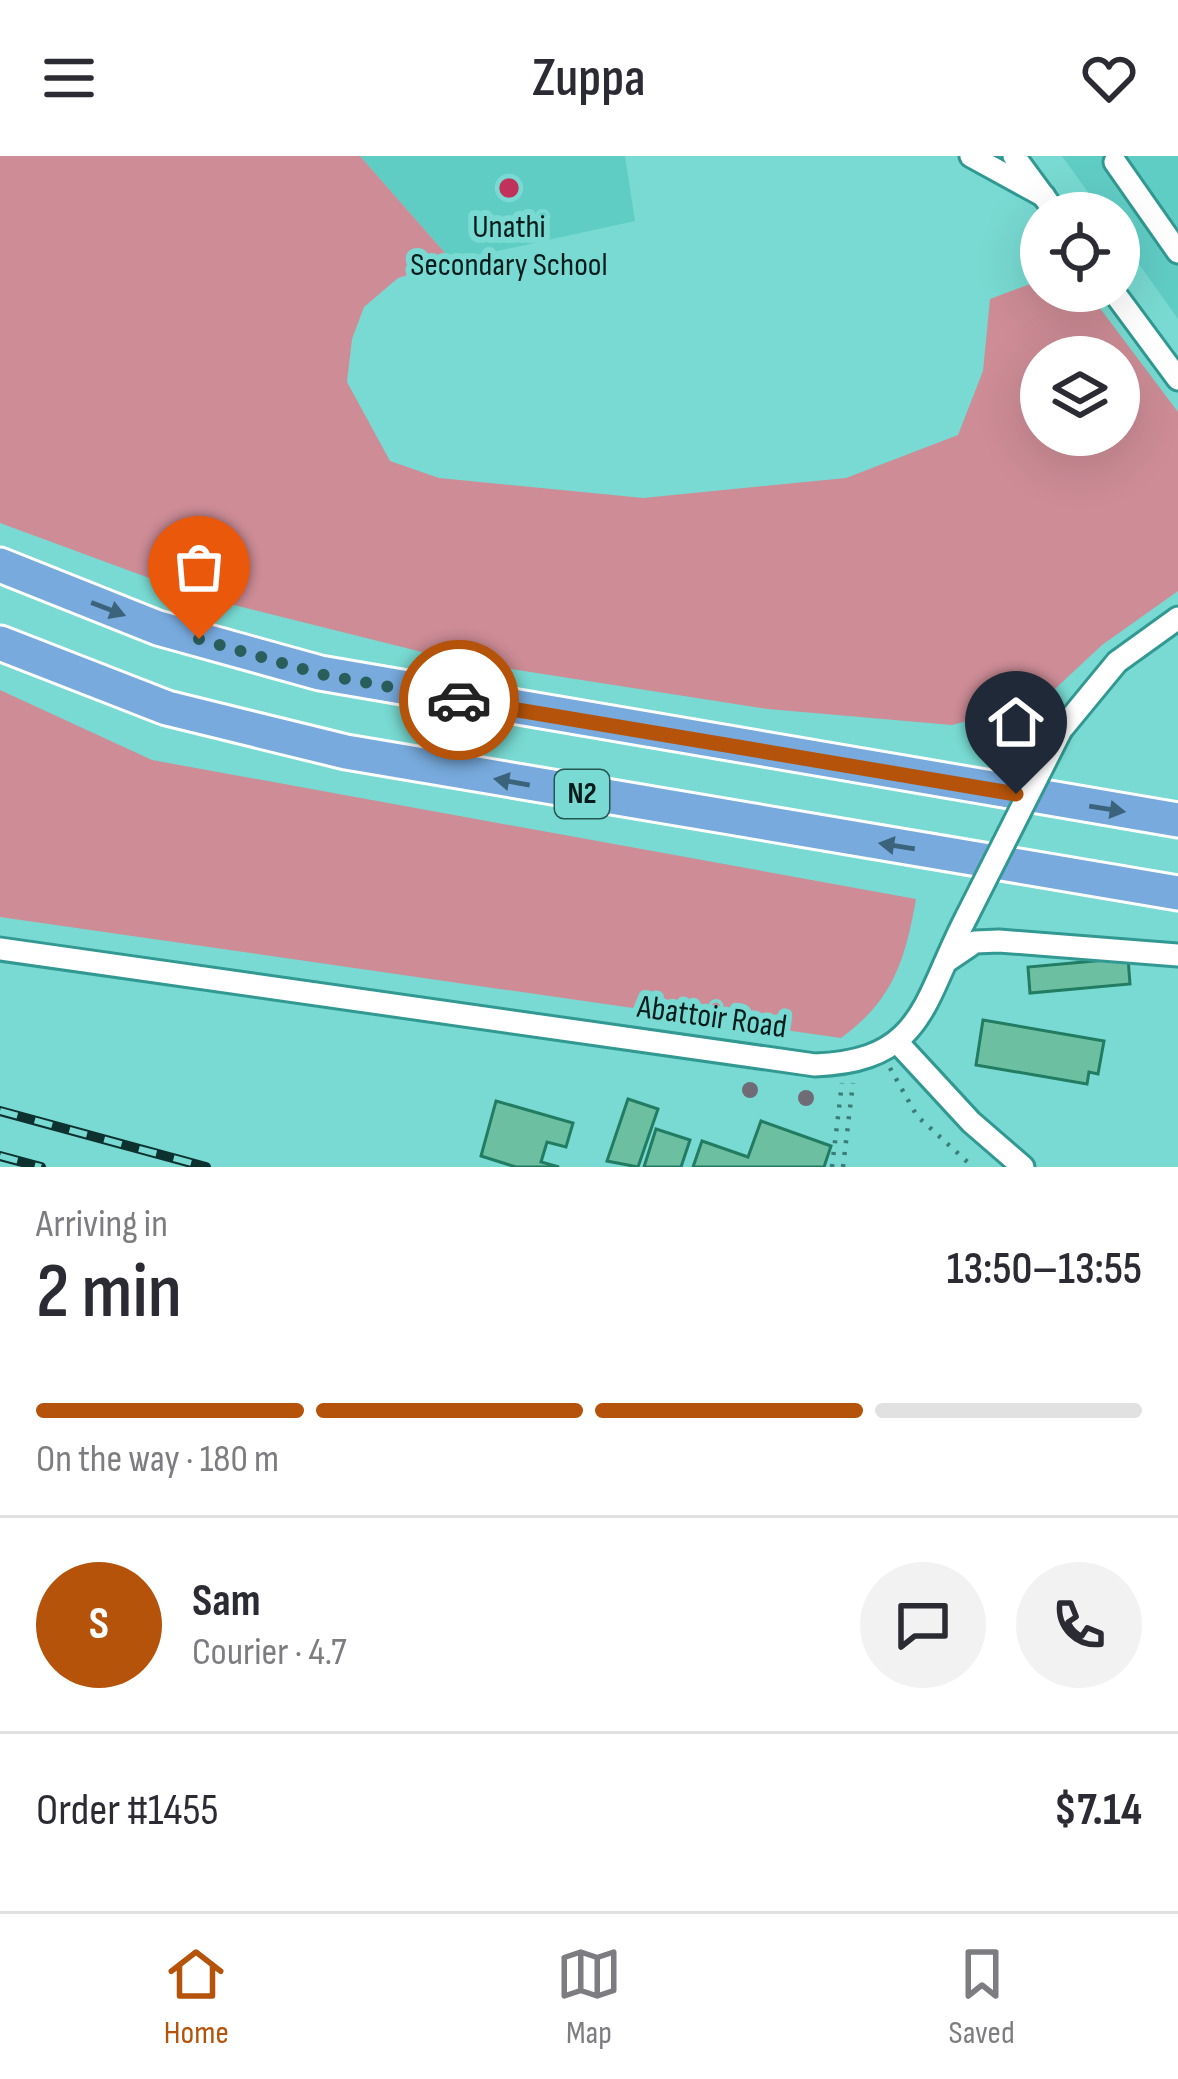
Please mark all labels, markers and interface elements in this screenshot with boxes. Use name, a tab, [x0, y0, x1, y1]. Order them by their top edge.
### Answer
icon: menu	[36, 45, 102, 111]
icon: heart	[1076, 45, 1142, 111]
text: Zuppa	[532, 46, 646, 111]
marker: Unathi Secondary School	[496, 175, 522, 201]
map controls	[1020, 192, 1140, 456]
button: locate	[1020, 192, 1140, 312]
place label: Unathi Secondary School	[410, 207, 608, 285]
button: layers	[1020, 336, 1140, 456]
pin	[148, 516, 250, 639]
icon: bag	[166, 534, 232, 600]
one-way arrow	[91, 601, 127, 619]
courier	[399, 640, 519, 760]
icon: car	[426, 667, 492, 733]
pin	[965, 671, 1067, 794]
icon: home	[983, 689, 1049, 755]
road number: N2	[555, 770, 609, 818]
one-way arrow	[493, 772, 531, 791]
one-way arrow	[1089, 799, 1126, 818]
one-way arrow	[878, 837, 915, 856]
street label: Abattoir Road	[634, 987, 789, 1047]
text: Arriving in	[36, 1201, 168, 1248]
text: 13:50–13:55	[947, 1242, 1142, 1297]
text: 2 min	[36, 1246, 182, 1339]
text: On the way · 180 m	[36, 1436, 279, 1483]
button: chat	[860, 1562, 986, 1688]
button: phone	[1016, 1562, 1142, 1688]
text: Sam	[192, 1574, 261, 1629]
text: S	[89, 1597, 109, 1652]
text: Courier · 4.7	[192, 1629, 347, 1676]
text: Order #1455	[36, 1783, 219, 1838]
text: $7.14	[1054, 1783, 1142, 1838]
tab: Home	[163, 1941, 229, 2053]
tab: Map	[556, 1941, 622, 2053]
tab: Saved	[949, 1941, 1015, 2053]

